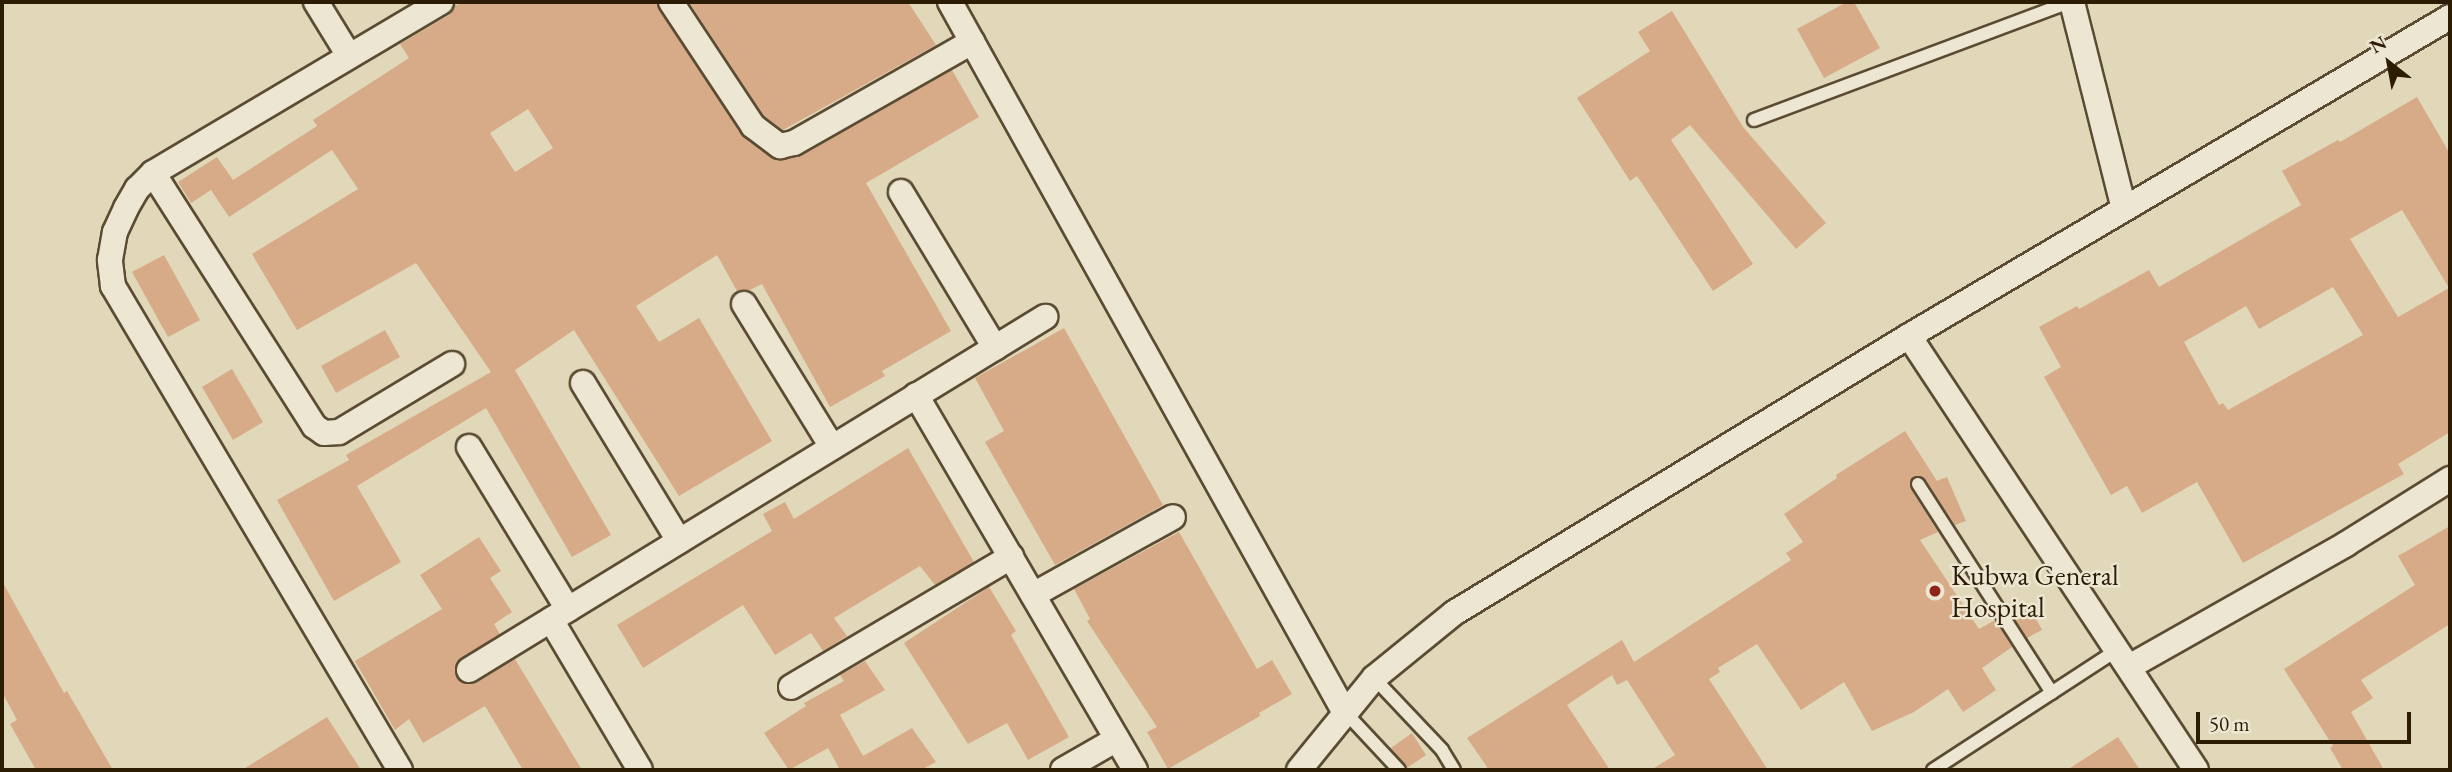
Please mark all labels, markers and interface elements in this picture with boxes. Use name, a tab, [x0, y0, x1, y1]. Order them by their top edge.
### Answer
north arrow	[2354, 28, 2424, 98]
text: N	[2365, 30, 2391, 59]
place label: Kubwa General Hospital	[1951, 558, 2119, 624]
marker: Kubwa General Hospital	[1925, 581, 1945, 601]
scale bar	[2200, 698, 2415, 742]
text: 50 m	[2209, 710, 2250, 737]

